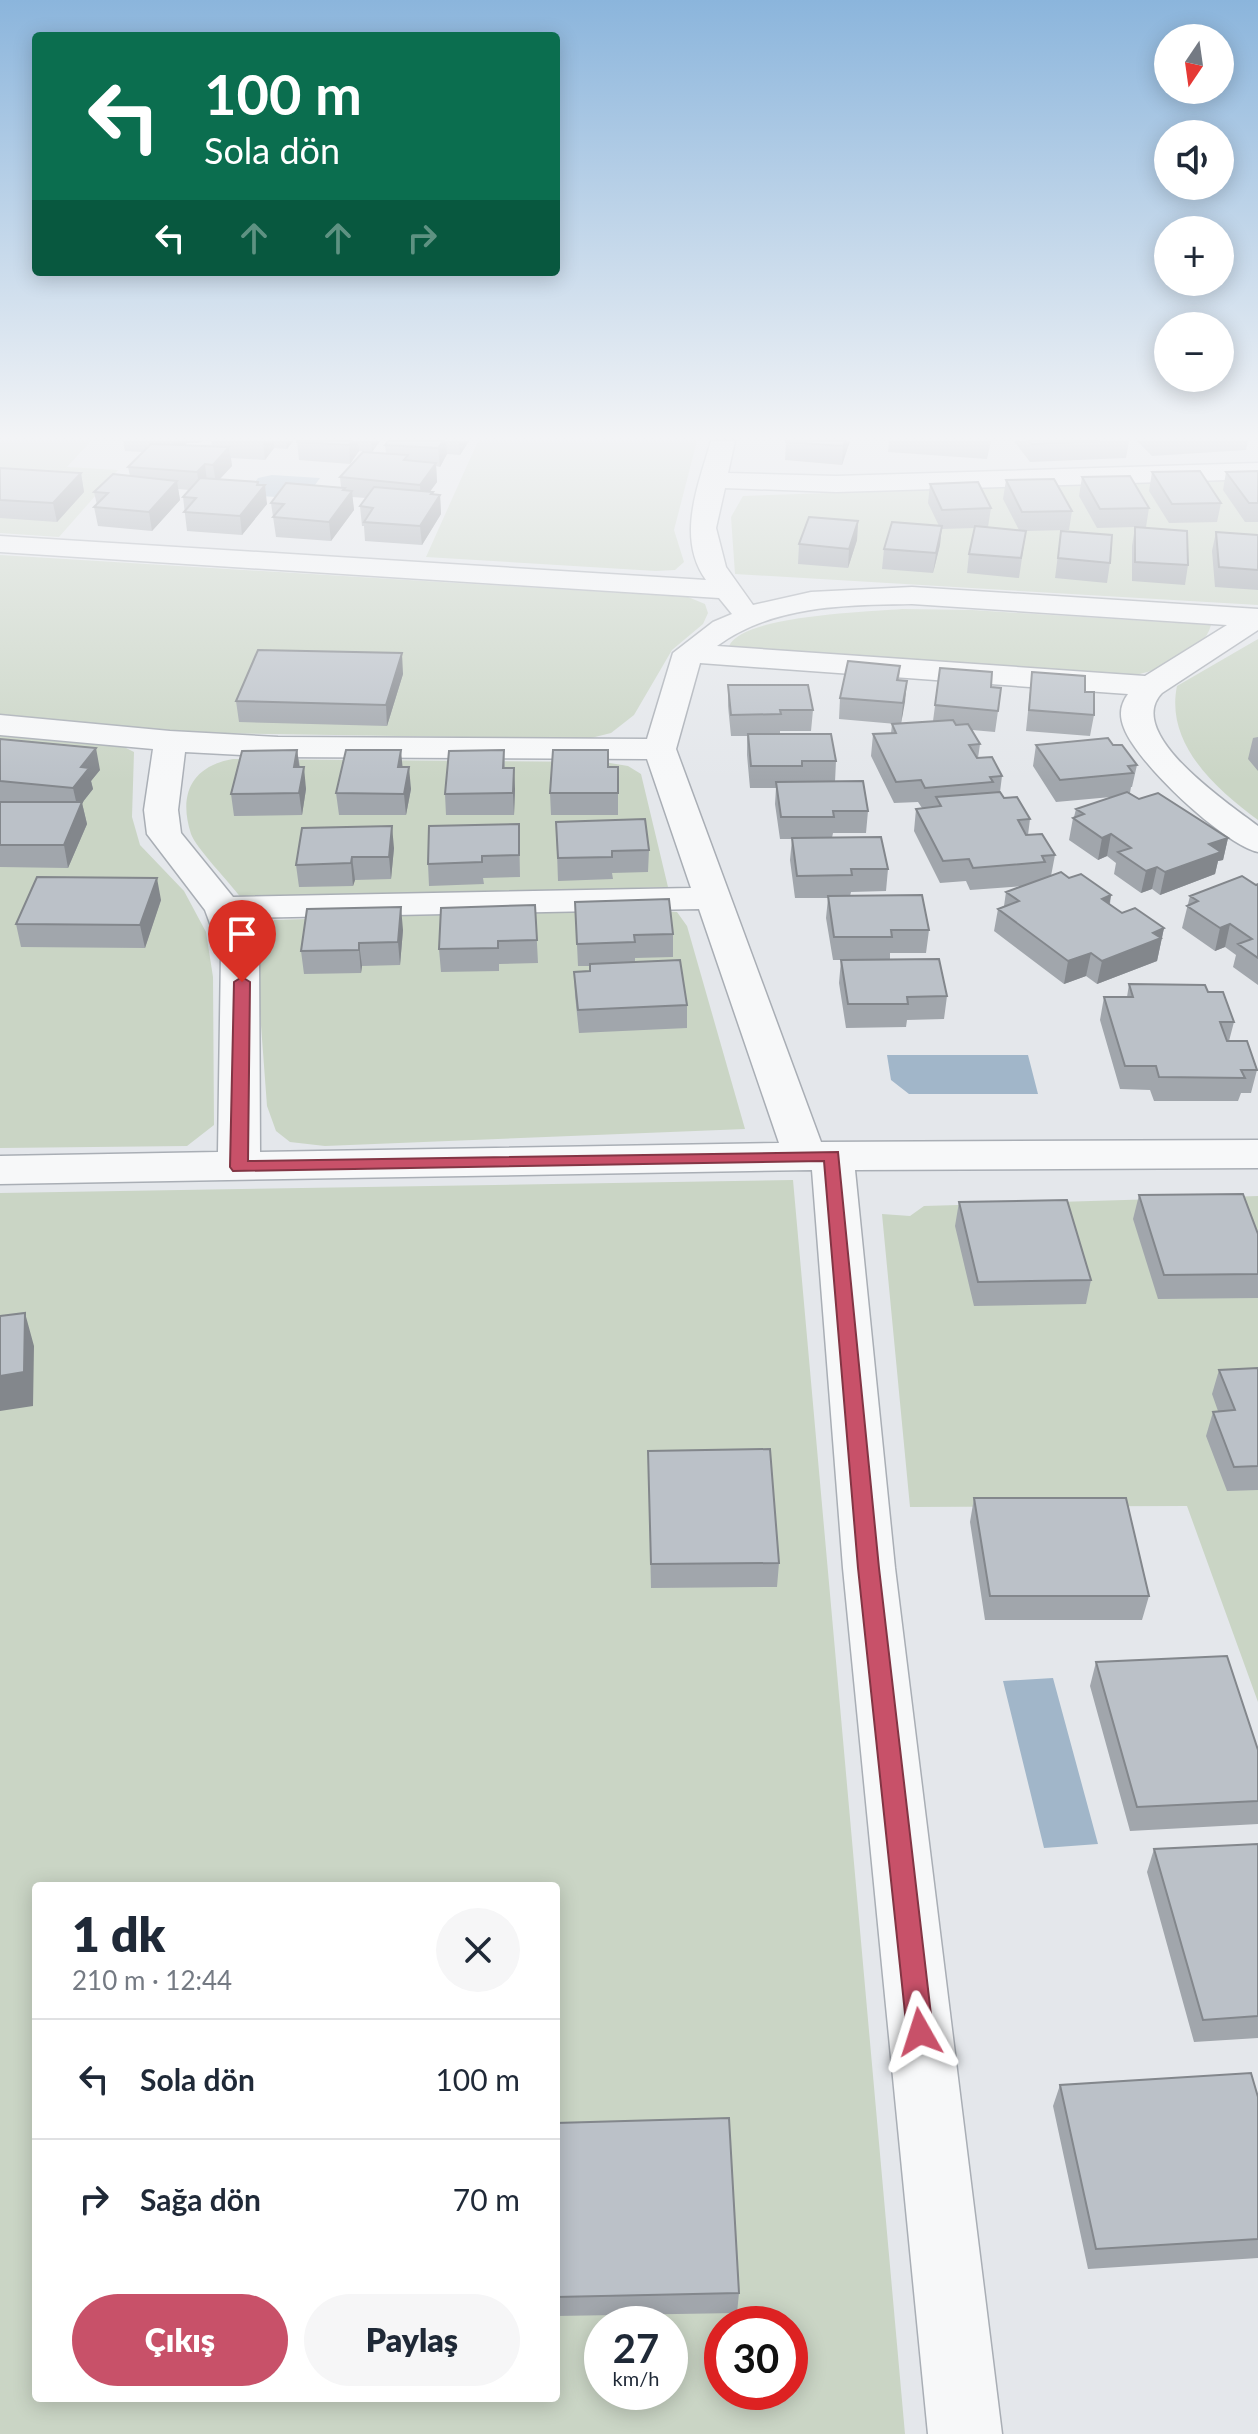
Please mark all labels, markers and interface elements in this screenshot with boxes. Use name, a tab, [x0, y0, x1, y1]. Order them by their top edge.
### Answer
north arrow	[1154, 24, 1234, 104]
map controls	[1154, 24, 1234, 392]
text: 100 m	[204, 60, 362, 127]
icon: left	[72, 64, 176, 168]
button: sound	[1154, 120, 1234, 200]
text: Sola dön	[204, 128, 340, 172]
icon: left	[148, 216, 192, 260]
icon: ahead	[232, 216, 276, 260]
icon: ahead	[316, 216, 360, 260]
icon: right	[400, 216, 444, 260]
button: +	[1154, 216, 1234, 296]
button: −	[1154, 312, 1234, 392]
pin	[208, 900, 276, 982]
icon: arrive	[220, 912, 264, 956]
text: 1 dk	[72, 1905, 165, 1962]
button: close	[436, 1908, 520, 1992]
text: 210 m · 12:44	[72, 1964, 232, 1996]
position arrow	[878, 1990, 962, 2074]
icon: left	[72, 2057, 116, 2101]
text: Sola dön	[140, 2061, 255, 2097]
text: 100 m	[435, 2061, 520, 2097]
icon: right	[72, 2177, 116, 2221]
text: Sağa dön	[140, 2181, 261, 2217]
text: 70 m	[453, 2181, 520, 2217]
button: Çıkış	[72, 2294, 288, 2386]
button: Paylaş	[304, 2294, 520, 2386]
speed limit sign: 30	[704, 2306, 808, 2410]
text: 27	[613, 2324, 659, 2372]
text: km/h	[613, 2366, 659, 2390]

